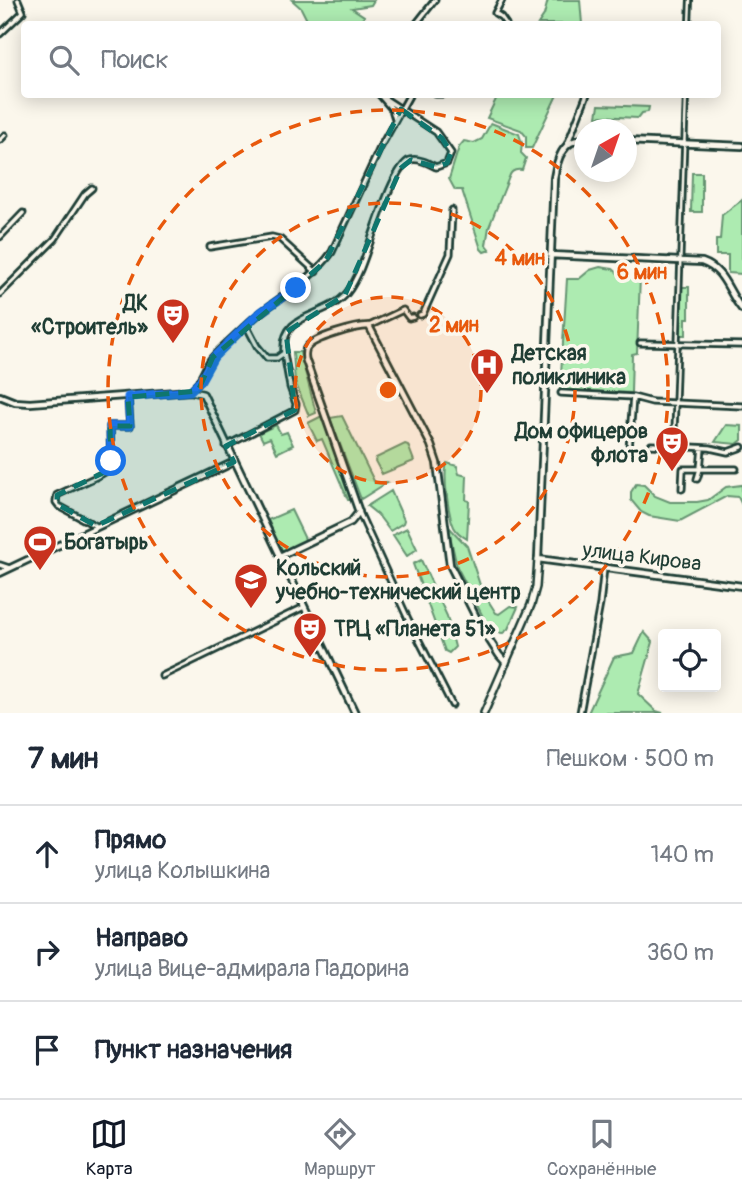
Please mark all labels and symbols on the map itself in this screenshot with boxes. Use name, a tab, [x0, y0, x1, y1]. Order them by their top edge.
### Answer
north arrow	[574, 119, 637, 182]
text: 4 мин	[495, 245, 545, 272]
text: 6 мин	[617, 259, 667, 286]
route end	[280, 272, 311, 303]
place label: ДК «Строитель»	[31, 290, 148, 341]
theatre icon: ДК «Строитель»	[154, 296, 192, 345]
text: 2 мин	[429, 312, 479, 339]
place label: Детская поликлиника	[510, 340, 626, 391]
hospital icon: Детская поликлиника	[468, 346, 506, 395]
centre of rings	[376, 378, 400, 402]
place label: Дом офицеров флота	[513, 418, 648, 469]
theatre icon: Дом офицеров флота	[653, 424, 691, 473]
route start	[95, 445, 126, 476]
sports icon: Богатырь	[21, 523, 59, 572]
place label: Богатырь	[64, 529, 148, 556]
street label: улица Кирова	[580, 536, 703, 578]
place label: Кольский учебно-технический центр	[275, 555, 521, 606]
school or university icon: Кольский учебно-технический центр	[232, 561, 270, 610]
theatre icon: ТРЦ «Планета 51»	[291, 610, 329, 659]
place label: ТРЦ «Планета 51»	[333, 616, 496, 643]

